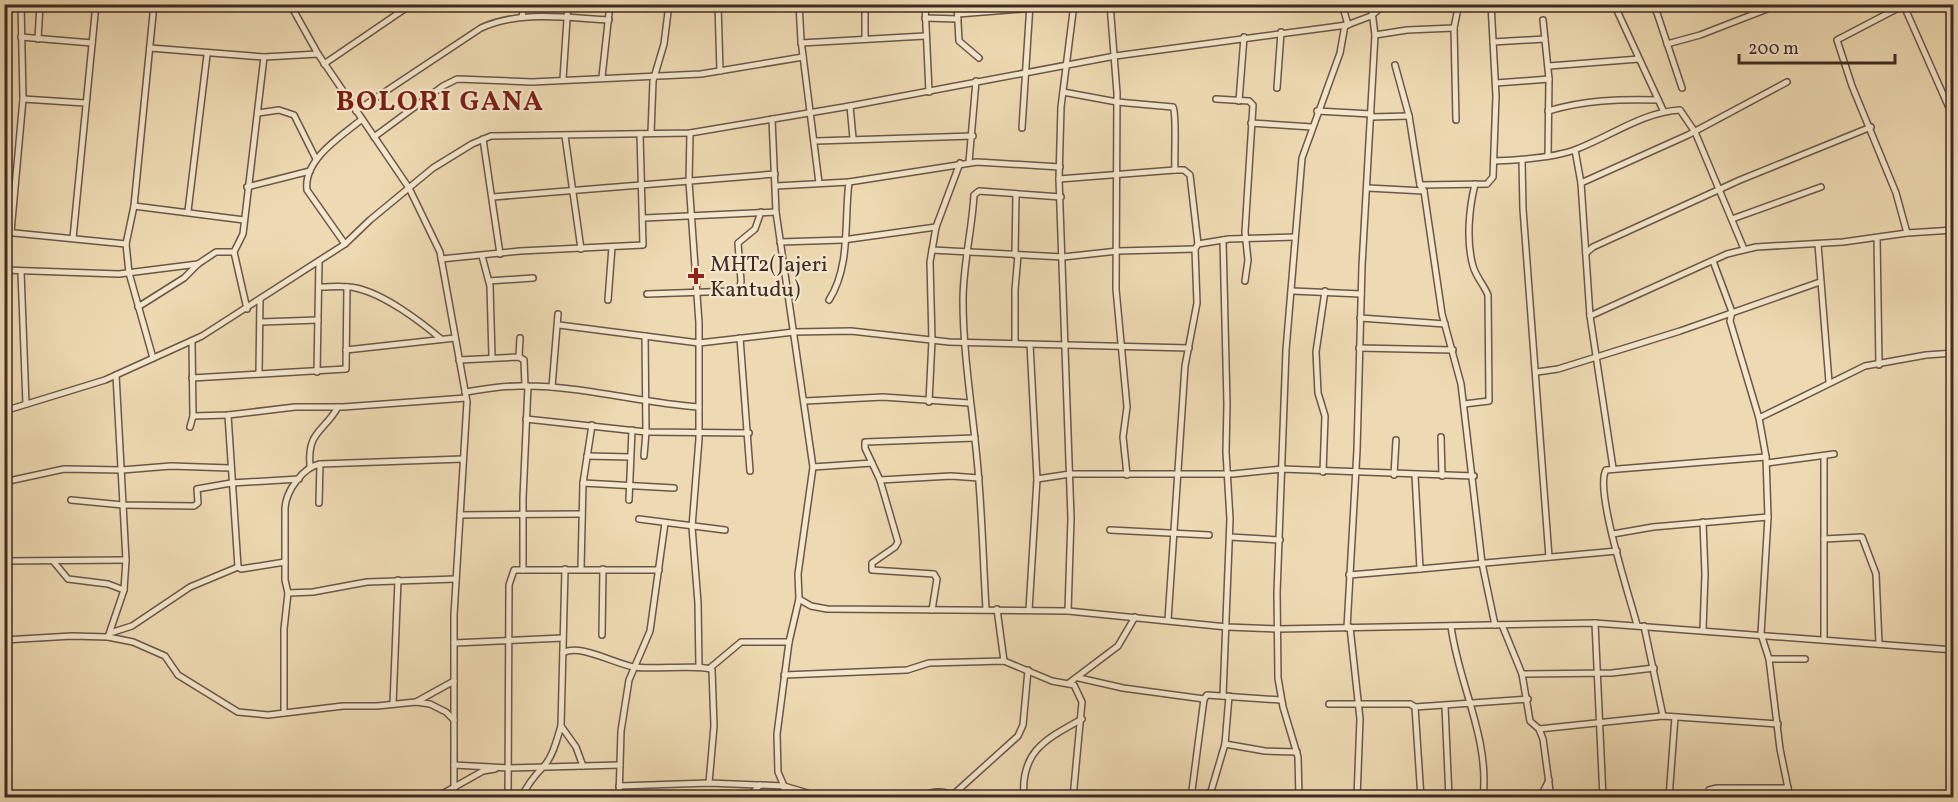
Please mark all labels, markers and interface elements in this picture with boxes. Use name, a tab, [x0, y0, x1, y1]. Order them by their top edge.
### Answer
scale bar	[1739, 27, 1895, 65]
text: 200 m	[1748, 37, 1799, 62]
district label: BOLORI GANA	[336, 83, 544, 122]
place label: MHT2(Jajeri Kantudu)	[710, 250, 828, 306]
marker: MHT2(Jajeri Kantudu)	[687, 267, 705, 285]

